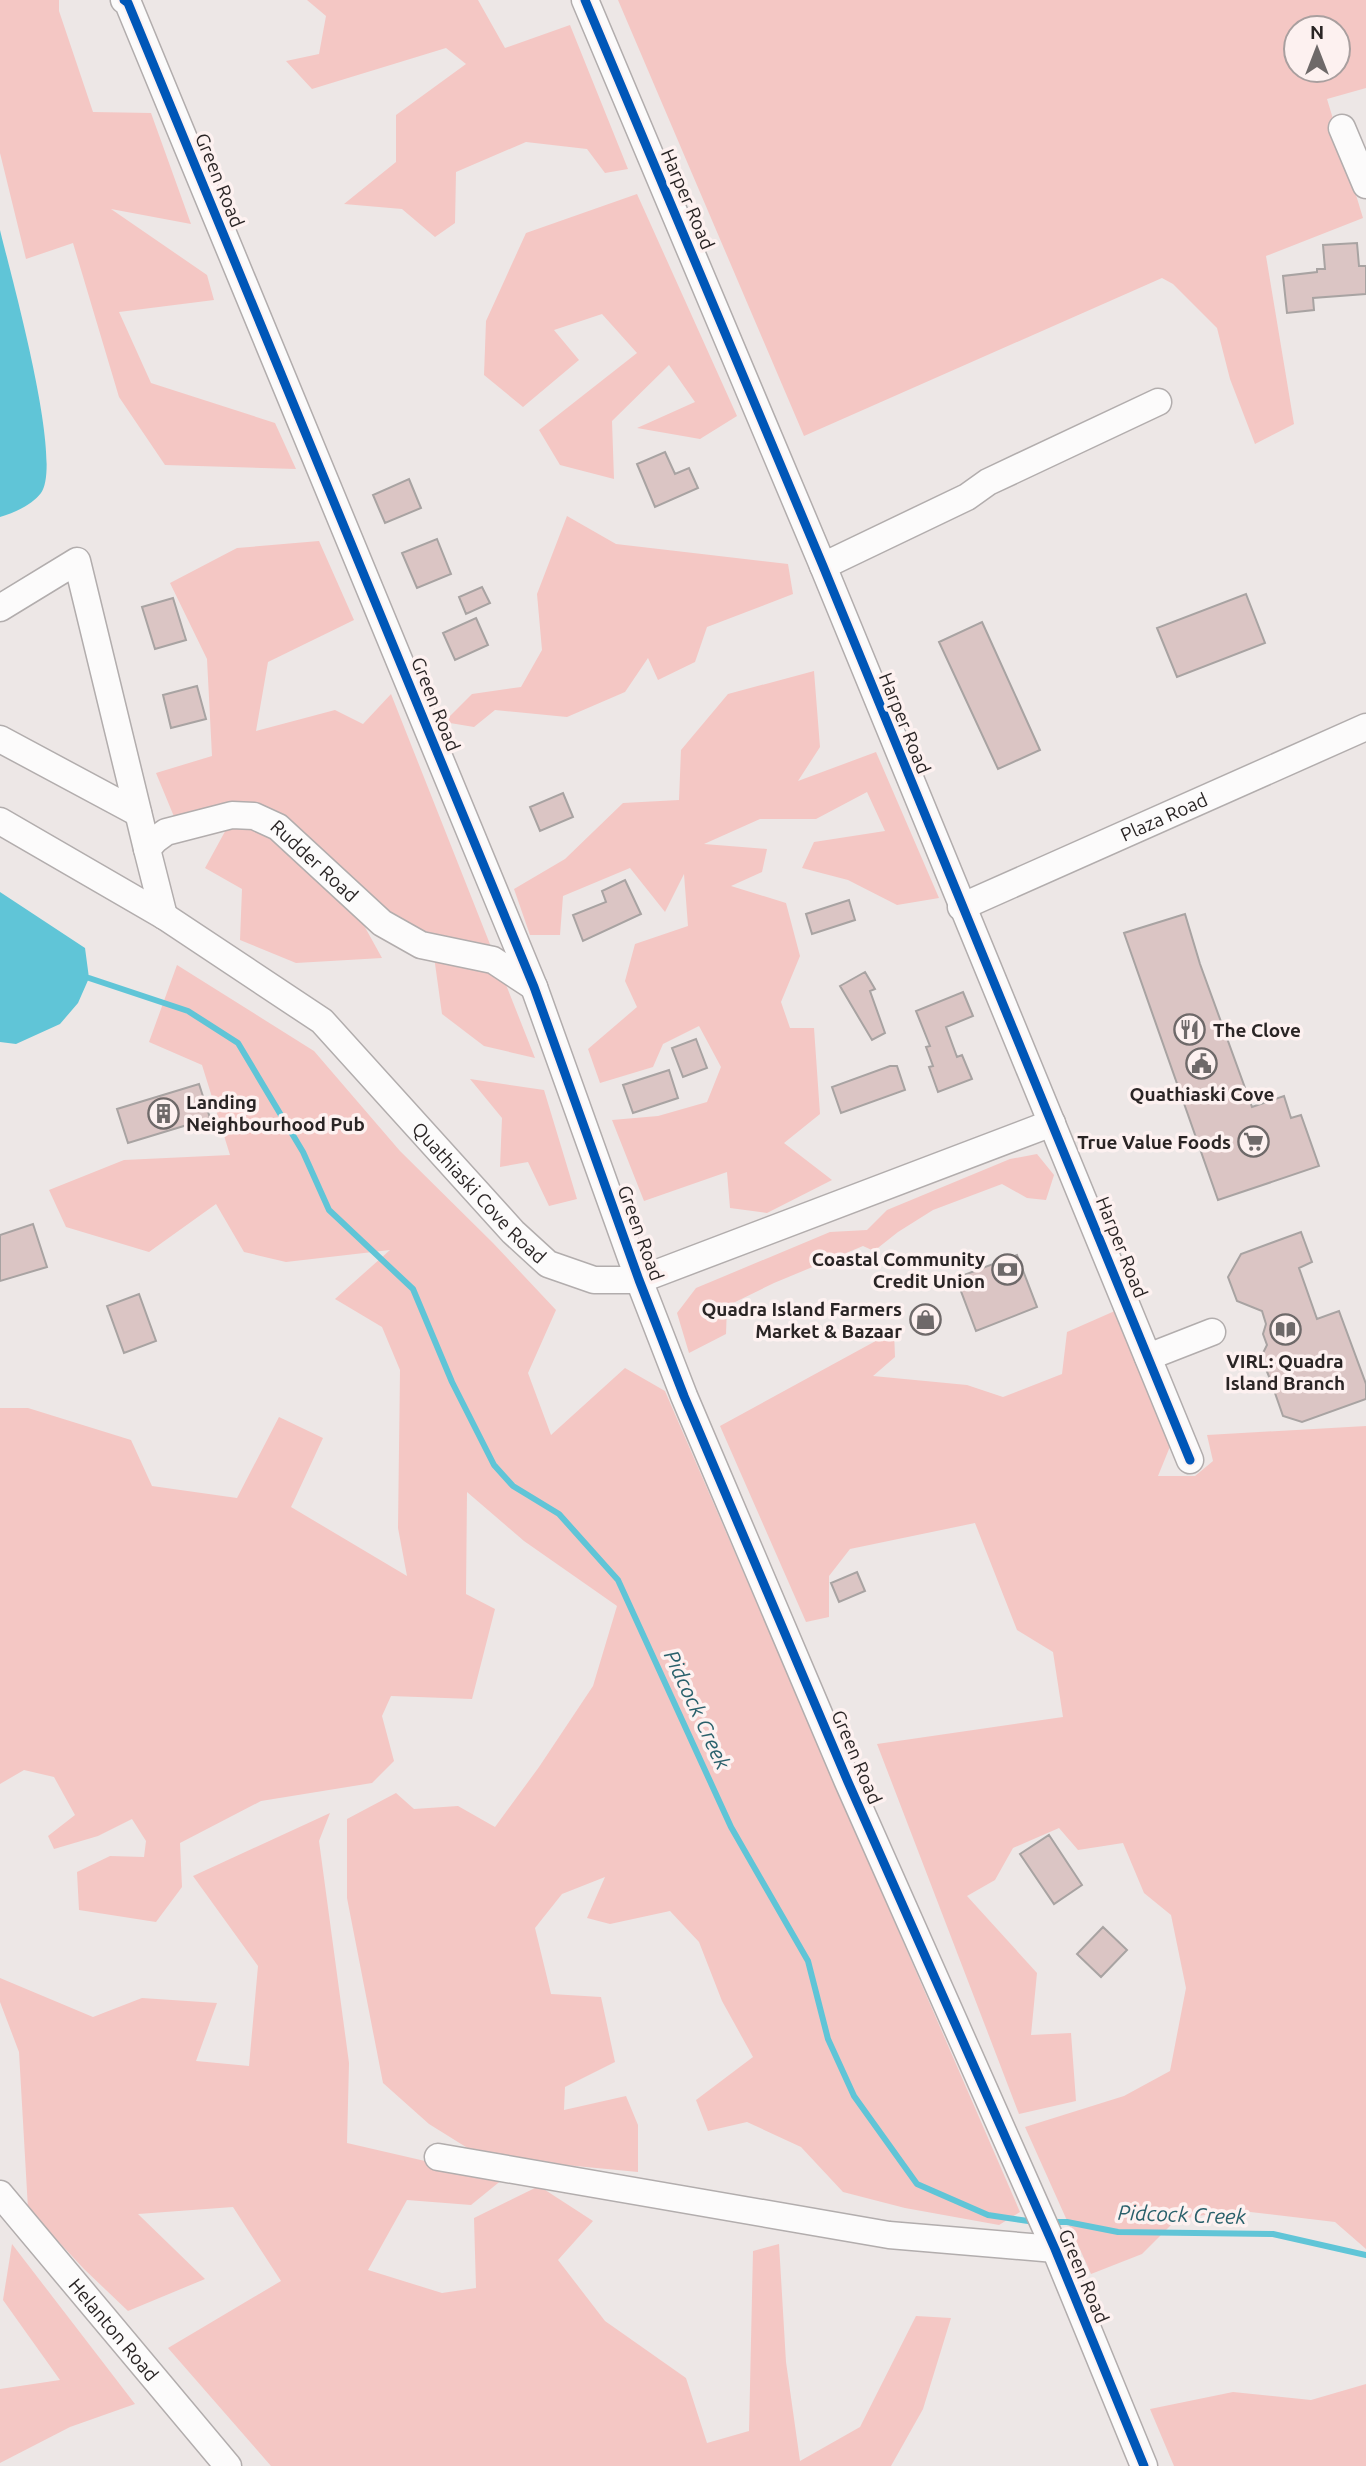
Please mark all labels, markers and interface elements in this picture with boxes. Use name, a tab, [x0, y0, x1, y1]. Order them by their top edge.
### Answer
north arrow	[1282, 14, 1352, 84]
text: N	[1310, 21, 1324, 43]
street label: Green Road	[191, 130, 249, 230]
street label: Harper Road	[657, 145, 719, 253]
street label: Green Road	[407, 654, 465, 754]
street label: Harper Road	[875, 669, 935, 777]
street label: Plaza Road	[1117, 788, 1211, 846]
street label: Rudder Road	[266, 815, 363, 906]
restaurant icon: The Clove	[1173, 1013, 1207, 1047]
place label: The Clove	[1213, 1019, 1301, 1041]
public building icon: Quathiaski Cove	[1185, 1046, 1219, 1080]
place label: Quathiaski Cove	[1130, 1083, 1274, 1105]
place label: Landing Neighbourhood Pub	[186, 1091, 365, 1135]
building icon: Landing Neighbourhood Pub	[146, 1096, 180, 1130]
street label: Quathiaski Cove Road	[408, 1117, 551, 1268]
supermarket icon: True Value Foods	[1237, 1125, 1271, 1159]
place label: True Value Foods	[1077, 1131, 1231, 1153]
street label: Green Road	[614, 1182, 668, 1284]
street label: Harper Road	[1092, 1193, 1152, 1301]
place label: Coastal Community Credit Union	[812, 1248, 985, 1292]
bank icon: Coastal Community Credit Union	[991, 1253, 1025, 1287]
place label: Quadra Island Farmers Market & Bazaar	[701, 1298, 902, 1342]
shop icon: Quadra Island Farmers Market & Bazaar	[908, 1303, 942, 1337]
library icon: VIRL: Quadra Island Branch	[1268, 1313, 1302, 1347]
place label: VIRL: Quadra Island Branch	[1225, 1350, 1345, 1394]
water label: Pidcock Creek	[660, 1646, 736, 1773]
street label: Green Road	[827, 1707, 887, 1807]
water label: Pidcock Creek	[1117, 2200, 1247, 2228]
street label: Green Road	[1054, 2226, 1114, 2326]
street label: Helanton Road	[64, 2274, 163, 2385]

